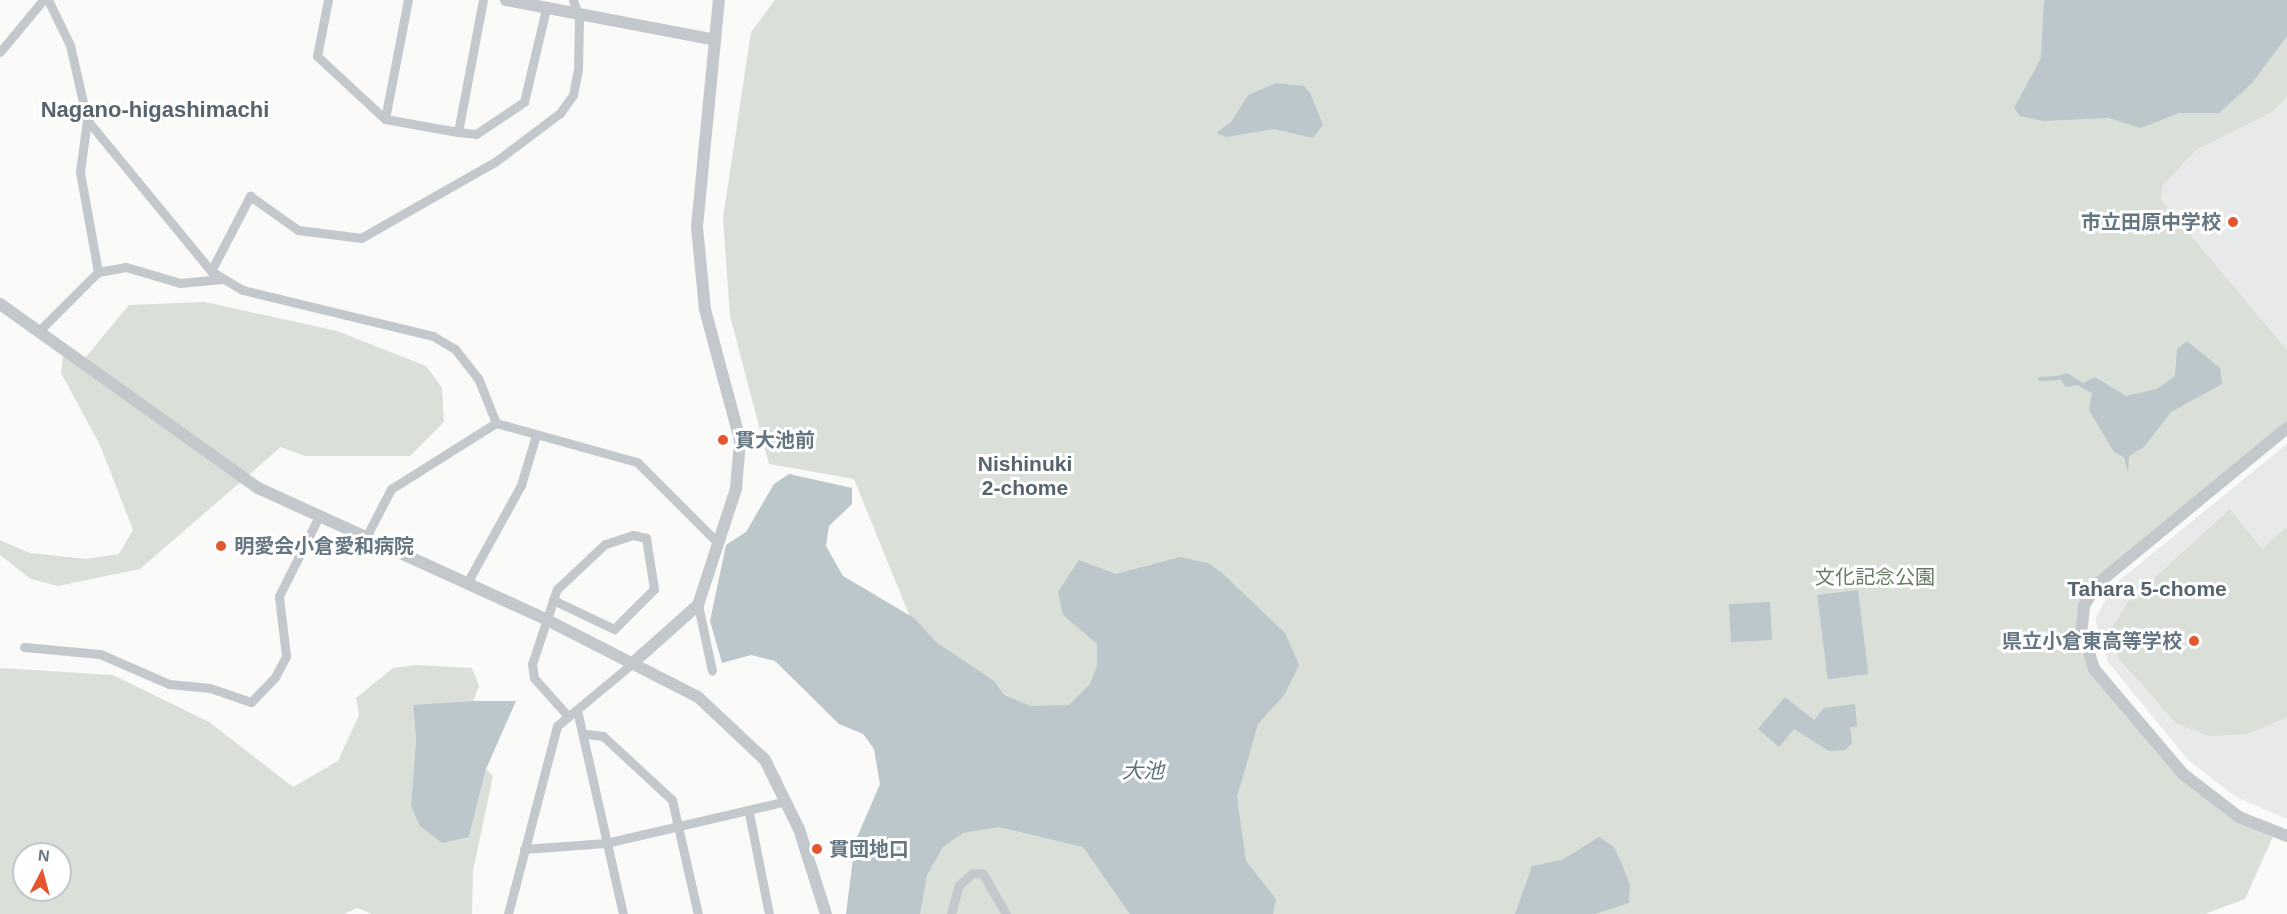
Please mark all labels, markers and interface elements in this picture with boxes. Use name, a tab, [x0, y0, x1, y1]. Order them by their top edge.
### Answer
district label: Nagano-higashimachi	[41, 97, 269, 123]
place label: 市立田原中学校	[2081, 210, 2221, 234]
marker: 市立田原中学校	[2226, 215, 2240, 229]
place label: 貫大池前	[735, 428, 815, 452]
marker: 貫大池前	[716, 433, 730, 447]
district label: Nishinuki 2-chome	[978, 451, 1072, 501]
place label: 明愛会小倉愛和病院	[234, 534, 414, 558]
marker: 明愛会小倉愛和病院	[212, 537, 230, 555]
park label: 文化記念公園	[1815, 565, 1935, 589]
district label: Tahara 5-chome	[2067, 576, 2227, 602]
place label: 県立小倉東高等学校	[2002, 629, 2182, 653]
marker: 県立小倉東高等学校	[2187, 634, 2201, 648]
water label: 大池	[1122, 758, 1164, 784]
place label: 貫団地口	[829, 837, 909, 861]
north arrow	[12, 842, 72, 902]
marker: 貫団地口	[810, 842, 824, 856]
text: N	[37, 847, 50, 865]

